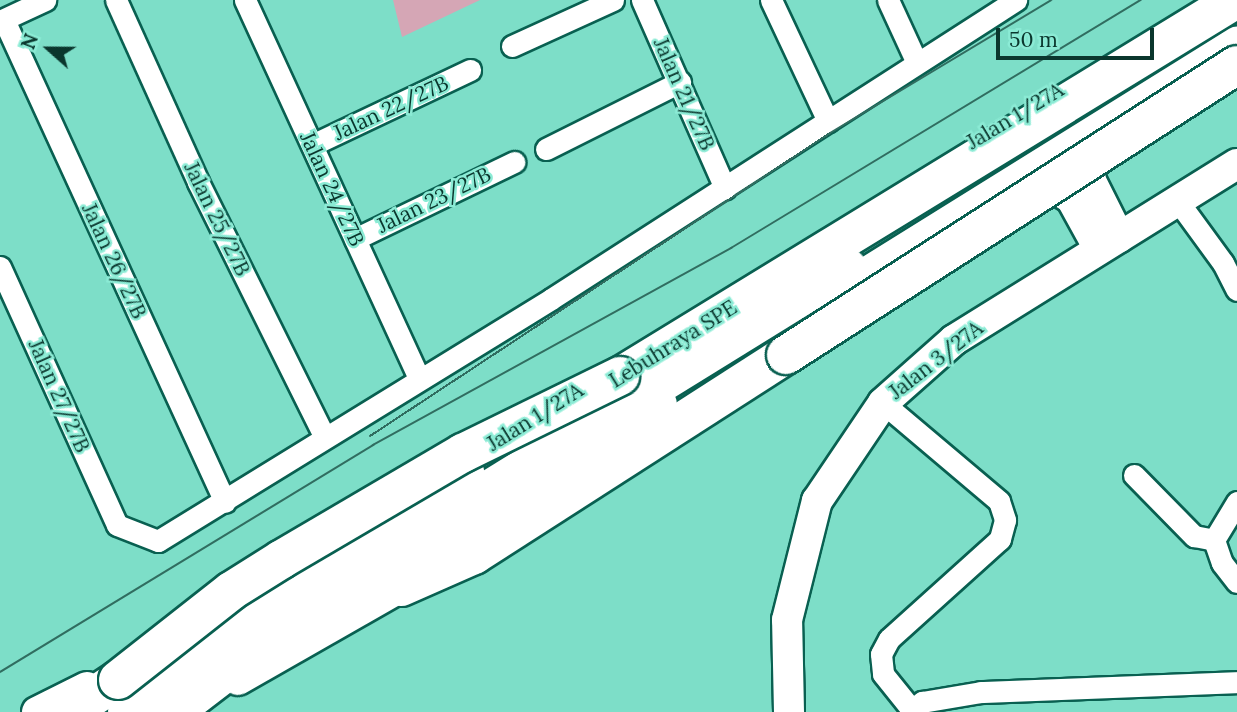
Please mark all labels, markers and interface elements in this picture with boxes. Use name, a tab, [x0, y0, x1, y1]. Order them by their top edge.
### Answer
north arrow	[14, 14, 84, 84]
scale bar	[999, 14, 1156, 58]
text: 50 m	[1009, 26, 1058, 53]
text: N	[16, 30, 43, 53]
street label: Jalan 21/27B	[648, 34, 720, 154]
street label: Jalan 22/27B	[330, 70, 452, 146]
street label: Jalan 1/27A	[962, 77, 1068, 155]
street label: Jalan 24/27B	[295, 128, 369, 250]
street label: Jalan 25/27B	[179, 158, 255, 280]
street label: Jalan 23/27B	[373, 162, 495, 238]
street label: Jalan 26/27B	[76, 199, 152, 323]
street label: Lebuhraya SPE	[605, 295, 741, 393]
street label: Jalan 3/27A	[884, 316, 988, 404]
street label: Jalan 27/27B	[23, 336, 95, 456]
street label: Jalan 1/27A	[482, 378, 588, 456]

